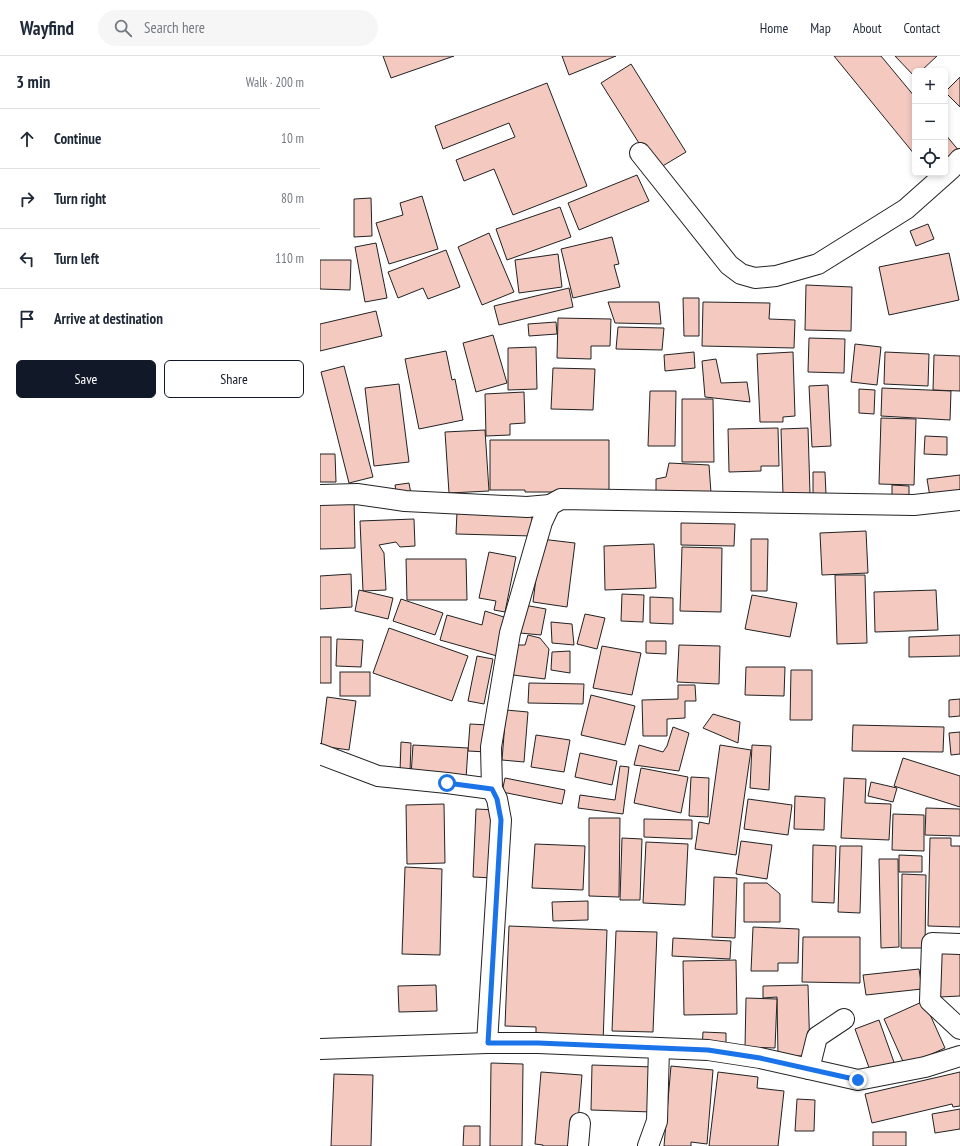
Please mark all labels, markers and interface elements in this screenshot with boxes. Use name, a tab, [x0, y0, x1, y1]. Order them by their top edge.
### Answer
search box	[98, 10, 378, 46]
text: Wayfind	[20, 16, 74, 40]
icon: search	[112, 17, 134, 39]
text: Search here	[144, 18, 205, 37]
text: Home	[760, 19, 788, 37]
text: Map	[810, 19, 831, 37]
text: About	[853, 19, 882, 37]
text: Contact	[904, 19, 940, 37]
map controls	[912, 68, 948, 176]
button: +	[912, 68, 948, 104]
text: 3 min	[16, 71, 50, 93]
text: Walk · 200 m	[246, 74, 304, 91]
button: −	[912, 104, 948, 140]
icon: ahead	[16, 128, 38, 150]
text: Continue	[54, 129, 101, 148]
text: 10 m	[281, 130, 304, 147]
button: locate	[912, 140, 948, 176]
icon: right	[16, 188, 38, 210]
text: Turn right	[54, 189, 106, 208]
text: 80 m	[281, 190, 304, 207]
icon: left	[16, 248, 38, 270]
text: Turn left	[54, 249, 99, 268]
text: 110 m	[275, 250, 304, 267]
icon: arrive	[16, 308, 38, 330]
text: Arrive at destination	[54, 309, 163, 328]
button: Save	[16, 360, 156, 398]
button: Share	[164, 360, 304, 398]
route start	[438, 774, 456, 792]
route end	[849, 1071, 867, 1089]

